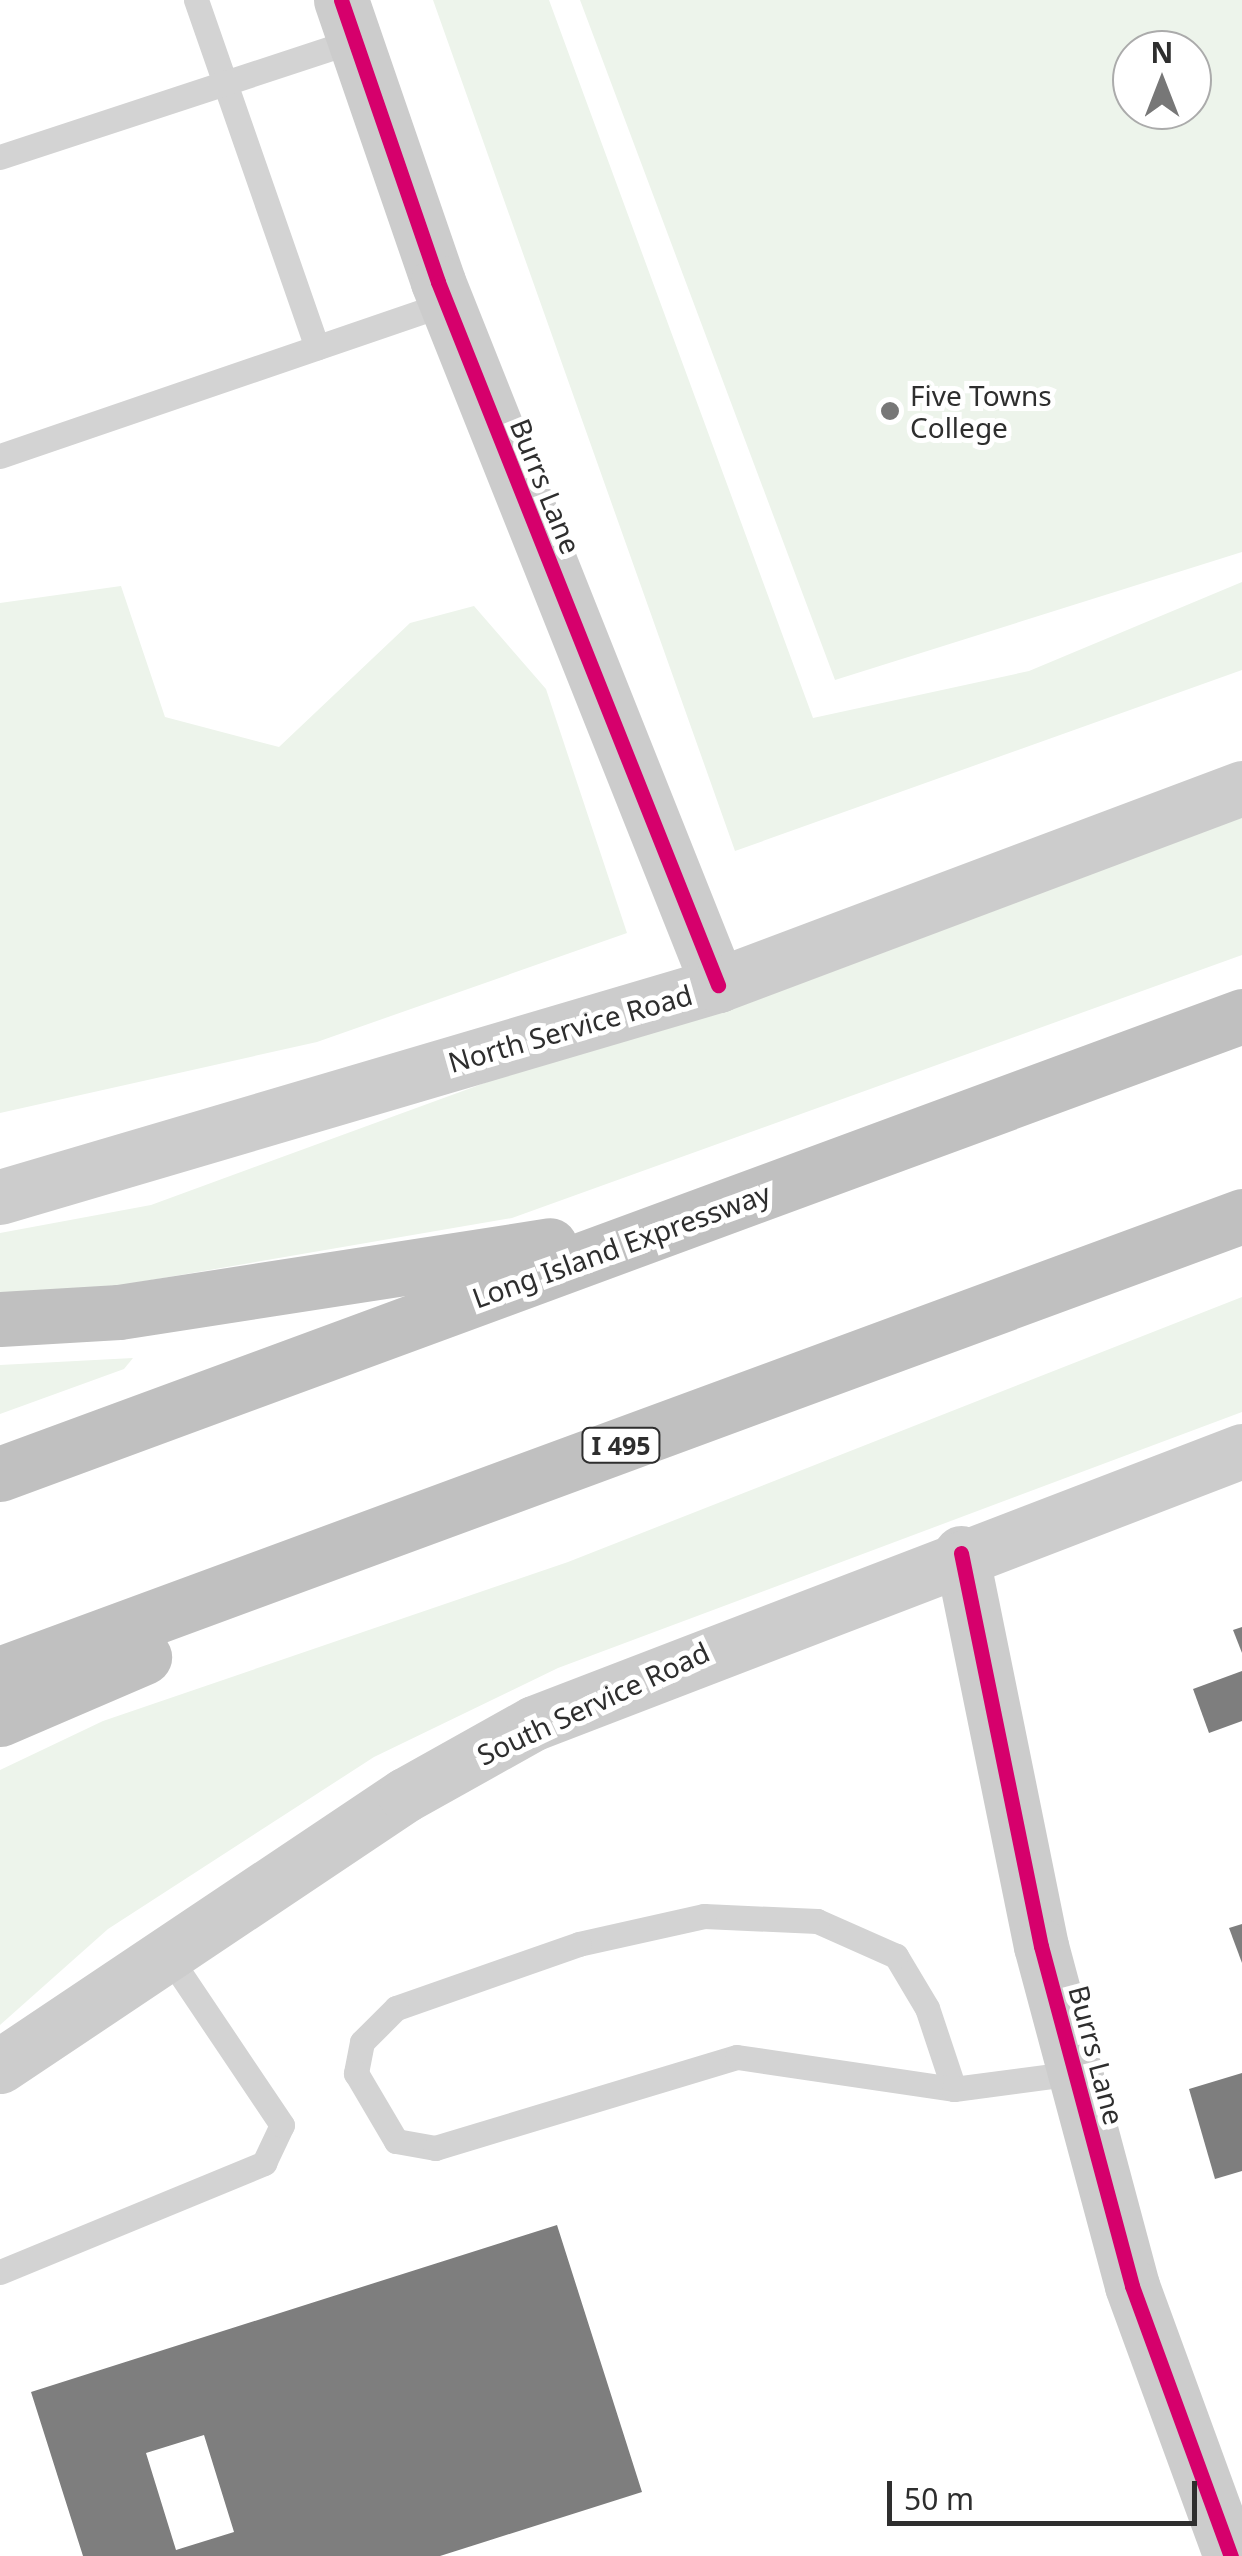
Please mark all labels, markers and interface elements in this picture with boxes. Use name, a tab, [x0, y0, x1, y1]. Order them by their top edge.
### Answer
north arrow	[1112, 30, 1212, 130]
text: N	[1151, 33, 1173, 71]
place label: Five Towns College	[910, 378, 1052, 444]
marker: Five Towns College	[879, 400, 901, 422]
street label: Burrs Lane	[504, 414, 588, 558]
street label: North Service Road	[444, 977, 696, 1079]
street label: Long Island Expressway	[468, 1175, 774, 1315]
road number: I 495	[581, 1425, 661, 1465]
street label: South Service Road	[472, 1634, 714, 1772]
street label: Burrs Lane	[1062, 1982, 1132, 2128]
scale bar	[892, 2461, 1202, 2523]
text: 50 m	[904, 2478, 974, 2519]

